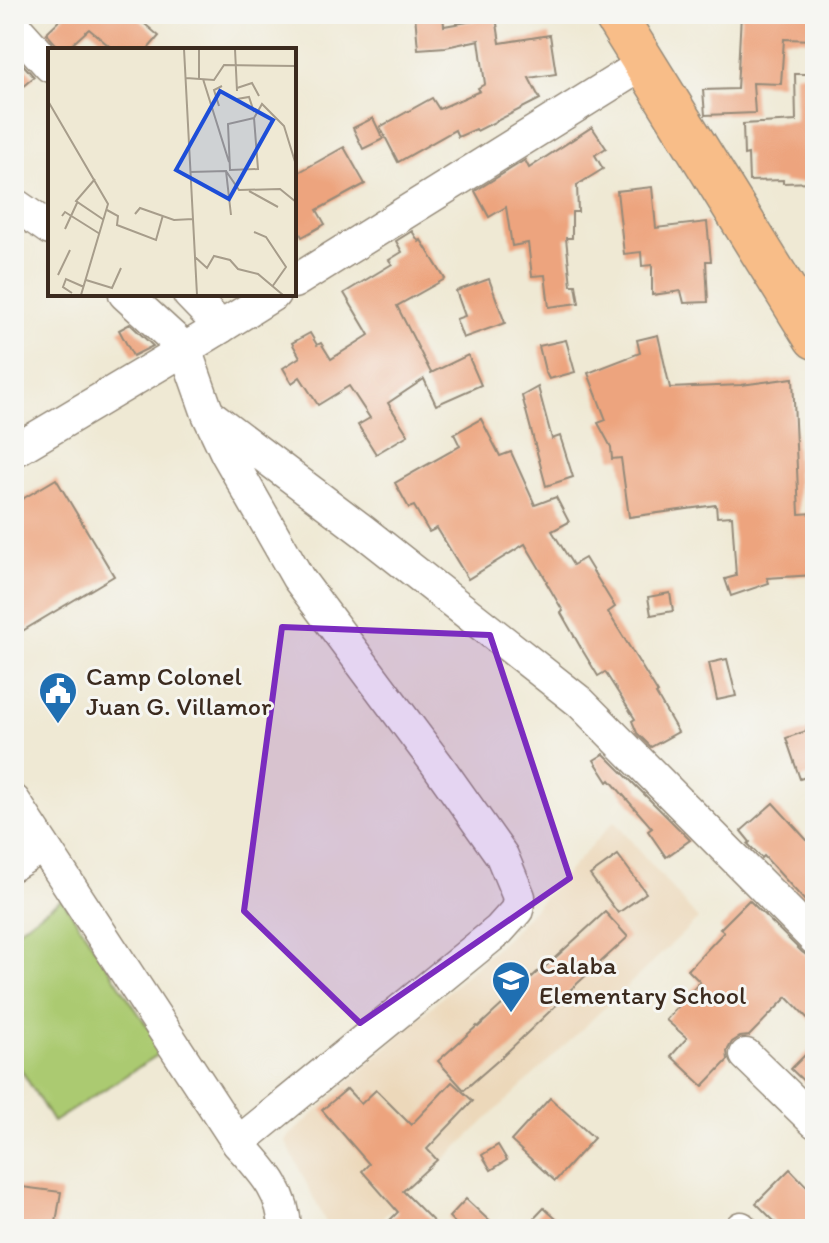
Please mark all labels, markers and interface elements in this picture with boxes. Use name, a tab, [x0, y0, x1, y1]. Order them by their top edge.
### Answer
inset map	[48, 48, 296, 296]
place label: Camp Colonel Juan G. Villamor	[86, 660, 272, 722]
public building icon: Camp Colonel Juan G. Villamor	[37, 670, 79, 725]
place label: Calaba Elementary School	[539, 949, 746, 1011]
school or university icon: Calaba Elementary School	[490, 959, 532, 1014]

